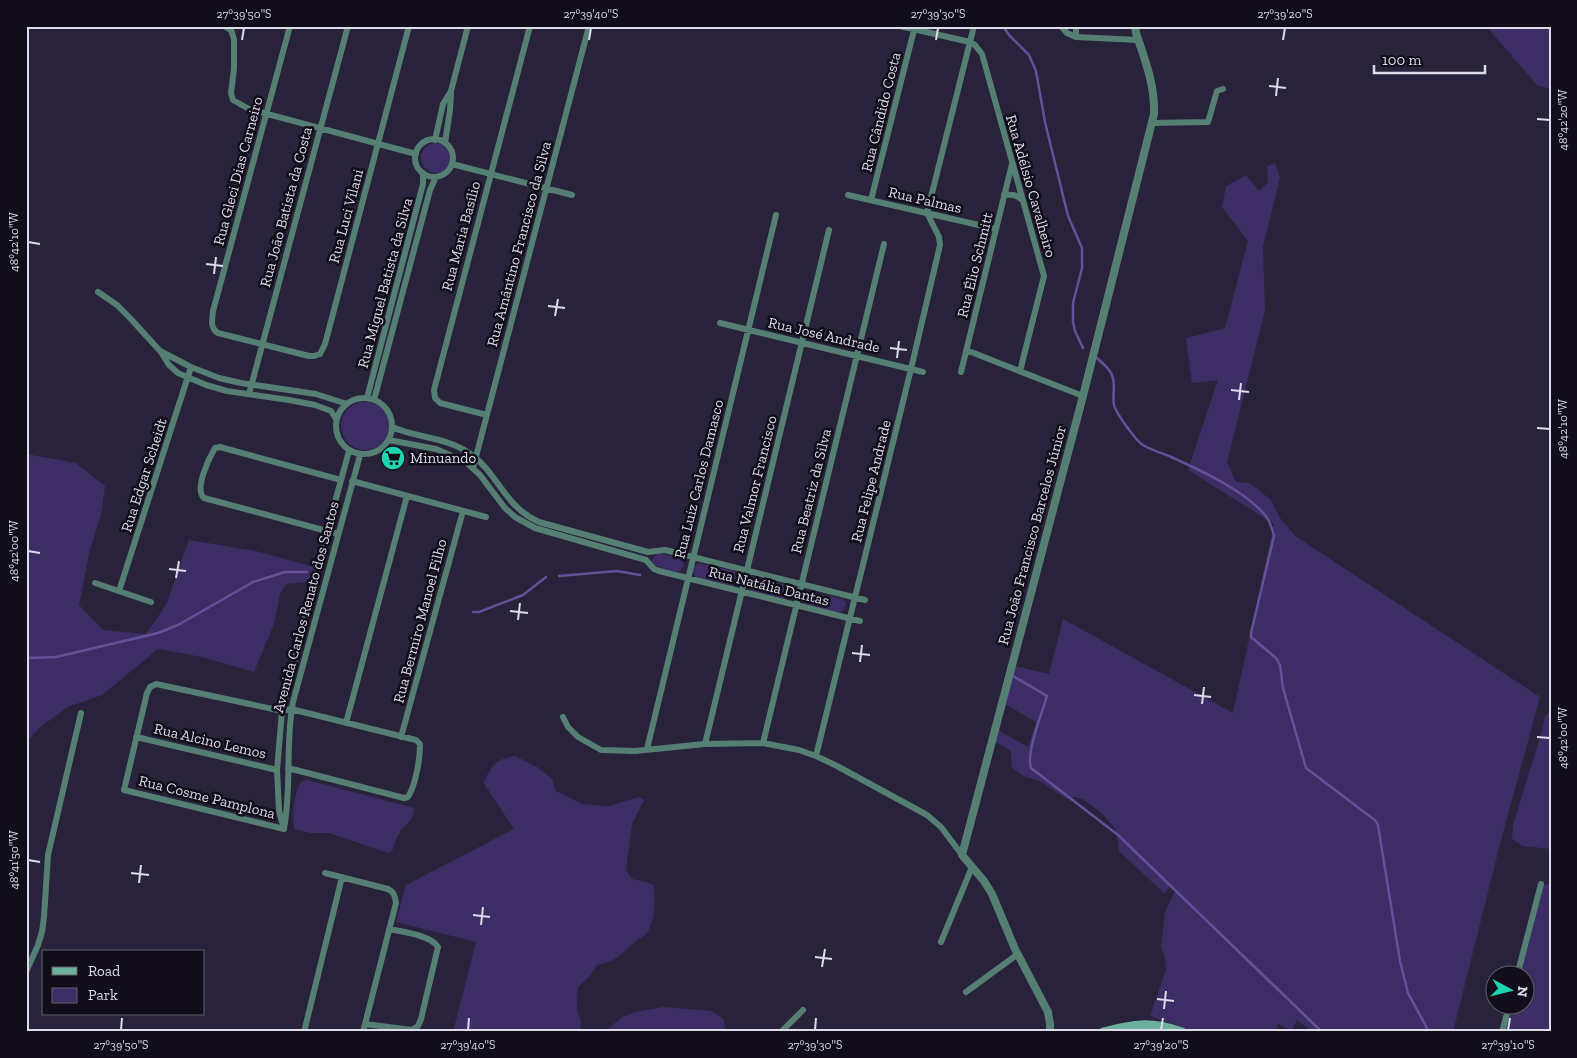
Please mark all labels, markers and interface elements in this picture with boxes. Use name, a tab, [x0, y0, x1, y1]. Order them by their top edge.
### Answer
text: 27°39'50"S	[216, 7, 272, 21]
text: 27°39'40"S	[564, 7, 618, 21]
text: 27°39'30"S	[911, 7, 965, 21]
text: 27°39'20"S	[1257, 7, 1313, 21]
scale bar	[1374, 42, 1486, 74]
street label: Rua Cândido Costa	[857, 50, 905, 174]
text: 100 m	[1382, 51, 1421, 69]
text: 48°42'20"W	[1556, 89, 1570, 150]
street label: Rua Gleci Dias Carneiro	[209, 94, 267, 247]
street label: Rua Adélsio Cavalheiro	[1002, 113, 1060, 260]
street label: Rua João Batista da Costa	[256, 125, 316, 289]
street label: Rua Amântino Francisco da Silva	[483, 139, 555, 349]
street label: Rua Luci Vilani	[325, 167, 367, 265]
street label: Rua Maria Basílio	[438, 179, 484, 293]
street label: Rua Palmas	[887, 183, 963, 217]
street label: Rua Miguel Batista da Silva	[354, 196, 416, 370]
street label: Rua Élio Schmitt	[953, 210, 997, 320]
text: 48°42'10"W	[7, 212, 21, 272]
street label: Rua José Andrade	[766, 313, 882, 357]
street label: Rua Luiz Carlos Damasco	[671, 397, 728, 560]
text: 48°42'10"W	[1556, 399, 1570, 459]
street label: Rua Valmor Francisco	[729, 413, 781, 554]
street label: Rua Edgar Scheidt	[117, 415, 171, 534]
street label: Rua Felipe Andrade	[847, 418, 895, 544]
street label: Rua João Francisco Barcelos Júnior	[994, 423, 1070, 647]
street label: Rua Beatriz da Silva	[787, 427, 835, 555]
supermarket icon: Minuando	[380, 445, 406, 471]
place label: Minuando	[410, 449, 477, 467]
street label: Avenida Carlos Renato dos Santos	[269, 499, 343, 715]
text: 48°42'00"W	[7, 519, 21, 582]
street label: Rua Bermiro Manoel Filho	[389, 537, 451, 705]
street label: Rua Natália Dantas	[707, 562, 831, 610]
text: 48°42'00"W	[1556, 706, 1570, 769]
street label: Rua Alcino Lemos	[152, 719, 268, 763]
street label: Rua Cosme Pamplona	[137, 771, 277, 823]
text: 48°41'50"W	[7, 830, 21, 890]
legend	[42, 950, 205, 1016]
text: Road	[88, 962, 121, 980]
north arrow	[1484, 966, 1534, 1016]
text: N	[1513, 985, 1531, 998]
text: Park	[88, 986, 118, 1004]
text: 27°39'50"S	[93, 1038, 149, 1052]
text: 27°39'40"S	[441, 1038, 495, 1052]
text: 27°39'30"S	[788, 1038, 842, 1052]
text: 27°39'20"S	[1133, 1038, 1189, 1052]
text: 27°39'10"S	[1481, 1038, 1535, 1052]

